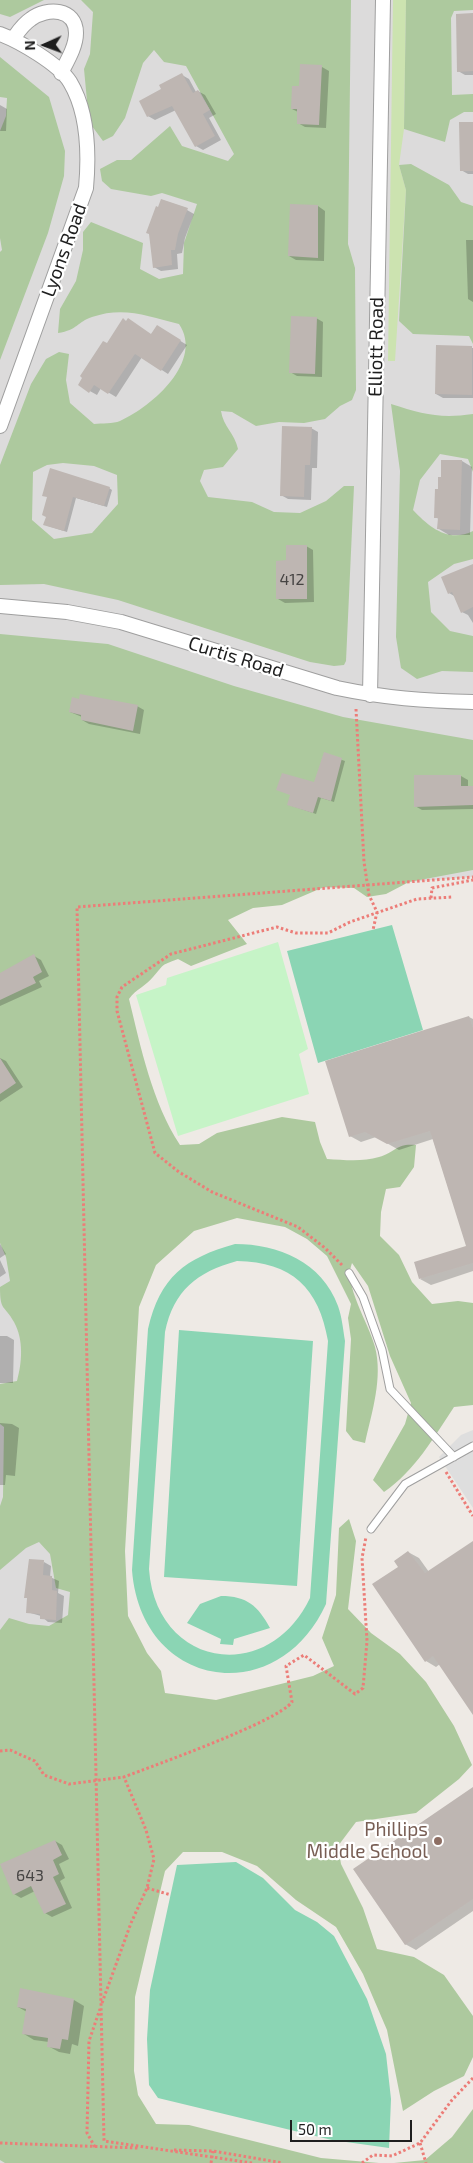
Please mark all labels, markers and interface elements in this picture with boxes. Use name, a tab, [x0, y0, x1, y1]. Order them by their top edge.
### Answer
north arrow	[20, 20, 70, 70]
text: N	[21, 40, 38, 51]
street label: Lyons Road	[37, 200, 91, 300]
street label: Elliott Road	[364, 297, 388, 397]
house number: 412	[279, 570, 305, 590]
street label: Curtis Road	[185, 632, 287, 682]
place label: Phillips Middle School	[307, 1819, 428, 1863]
marker: Phillips Middle School	[432, 1835, 444, 1847]
house number: 643	[16, 1866, 44, 1886]
scale bar	[293, 2110, 416, 2142]
text: 50 m	[298, 2120, 332, 2138]

